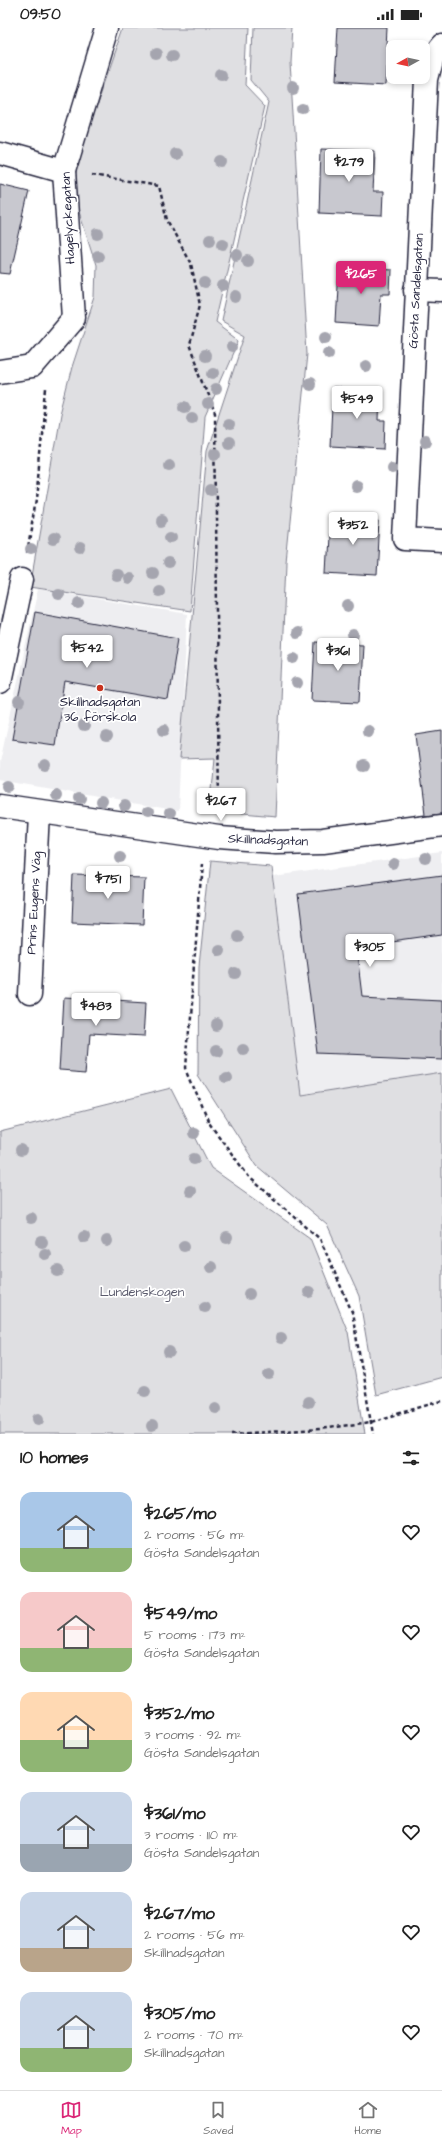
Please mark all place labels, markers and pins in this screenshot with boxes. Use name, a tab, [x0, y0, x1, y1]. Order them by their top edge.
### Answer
pin: $279	[325, 149, 373, 183]
pin: $265	[337, 261, 385, 295]
pin: $549	[333, 386, 381, 420]
pin: $352	[329, 512, 377, 546]
pin: $542	[63, 635, 111, 669]
pin: $361	[314, 638, 362, 672]
marker: Skillnadsgatan 36 förskola	[95, 683, 105, 693]
place label: Skillnadsgatan 36 förskola	[60, 693, 141, 726]
pin: $267	[197, 788, 245, 822]
pin: $751	[84, 866, 132, 900]
pin: $305	[346, 934, 394, 968]
pin: $483	[72, 993, 120, 1027]

